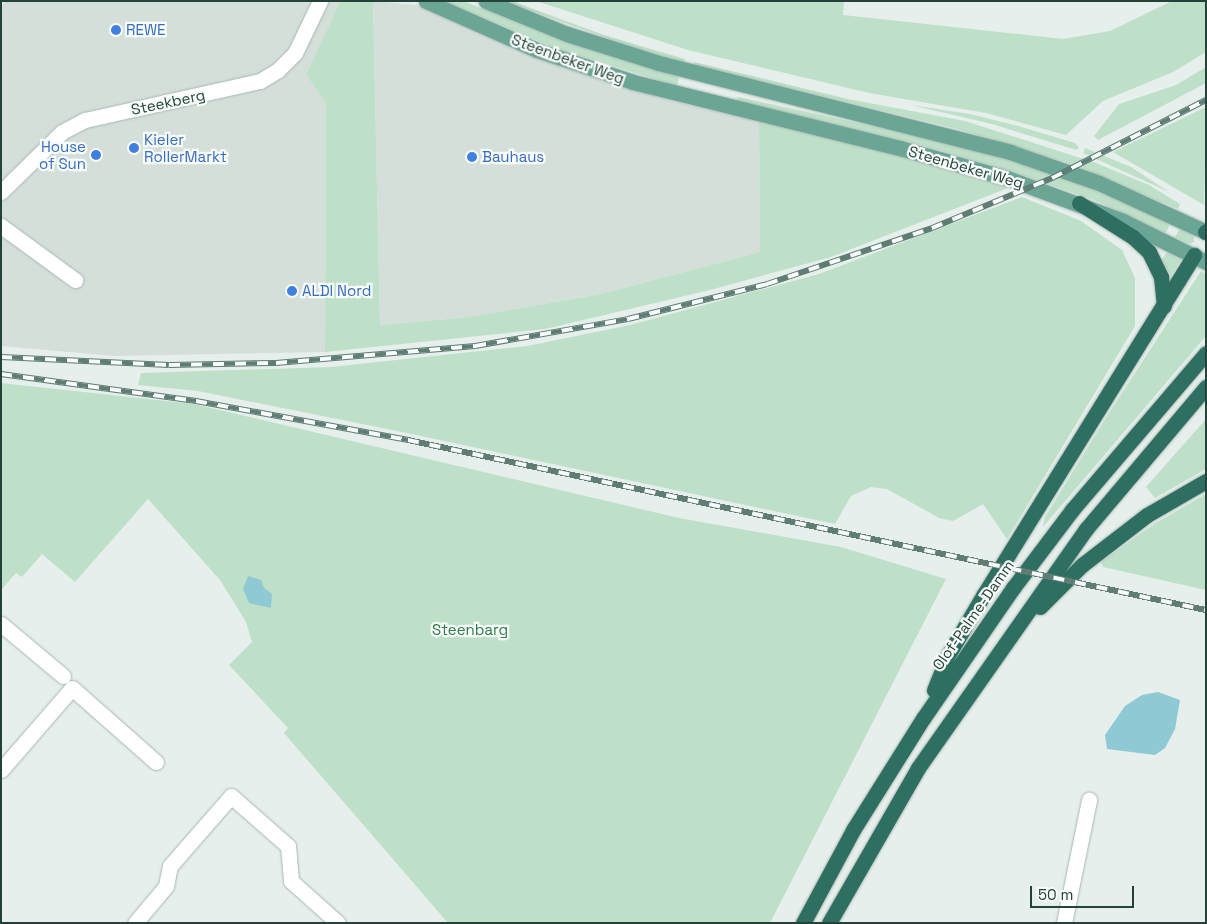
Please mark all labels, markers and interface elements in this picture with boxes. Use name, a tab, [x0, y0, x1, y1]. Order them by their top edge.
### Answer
place label: REWE	[126, 21, 165, 39]
marker: REWE	[110, 24, 122, 36]
street label: Steenbeker Weg	[509, 30, 627, 88]
street label: Steekberg	[129, 85, 207, 119]
place label: Kieler RollerMarkt	[144, 130, 227, 165]
place label: House of Sun	[39, 137, 86, 172]
marker: Kieler RollerMarkt	[128, 142, 140, 154]
street label: Steenbeker Weg	[906, 142, 1026, 192]
place label: Bauhaus	[482, 148, 544, 166]
marker: House of Sun	[90, 149, 102, 161]
marker: Bauhaus	[466, 151, 478, 163]
place label: ALDI Nord	[302, 282, 371, 300]
marker: ALDI Nord	[286, 285, 298, 297]
street label: Olof-Palme-Damm	[928, 557, 1018, 673]
park label: Steenbarg	[432, 621, 508, 639]
scale bar	[1032, 876, 1136, 908]
text: 50 m	[1038, 885, 1073, 904]

